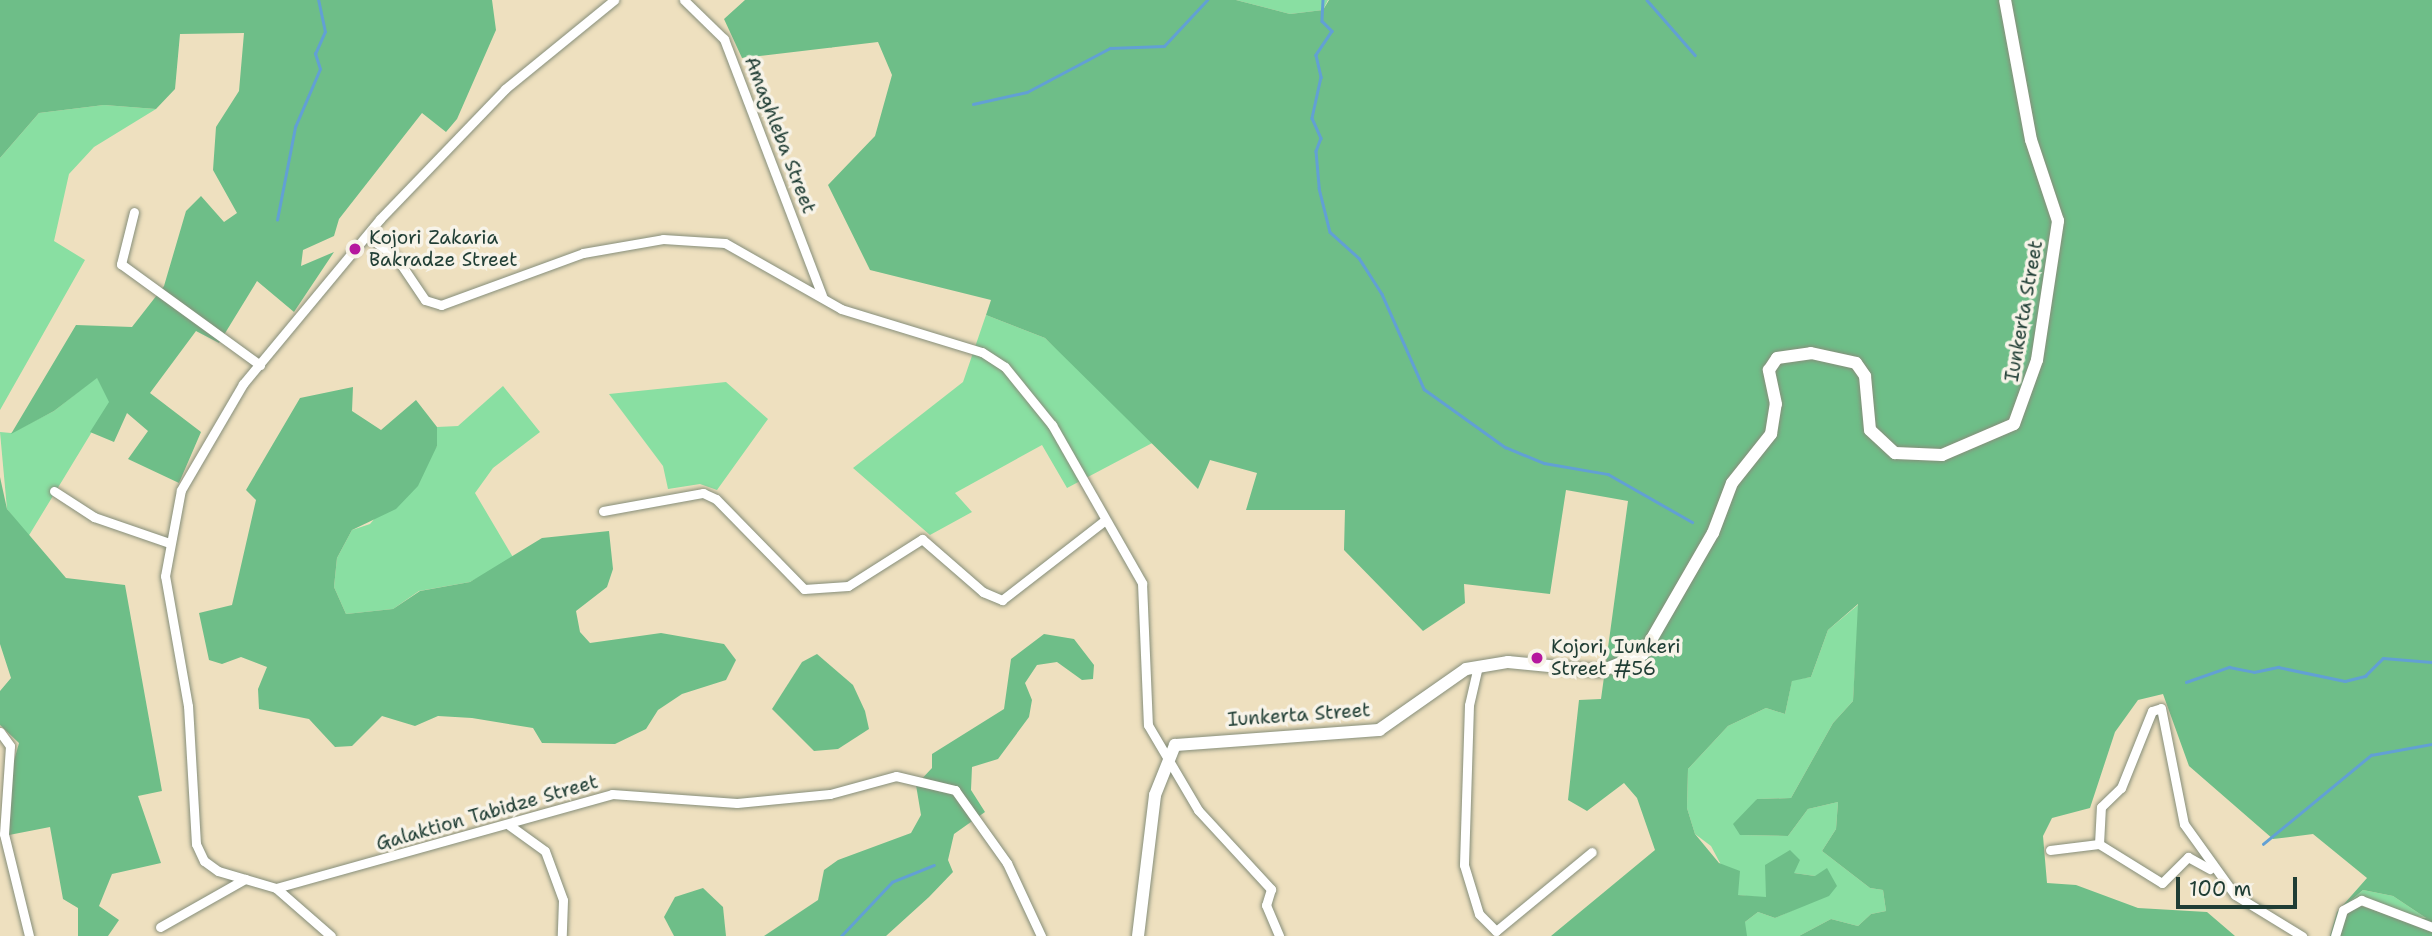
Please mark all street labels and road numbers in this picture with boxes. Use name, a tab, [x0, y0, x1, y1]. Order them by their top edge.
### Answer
street label: Amaghleba Street	[740, 53, 820, 217]
street label: Iunkerta Street	[2000, 239, 2048, 383]
street label: Iunkerta Street	[1227, 699, 1371, 731]
street label: Galaktion Tabidze Street	[373, 770, 601, 856]

